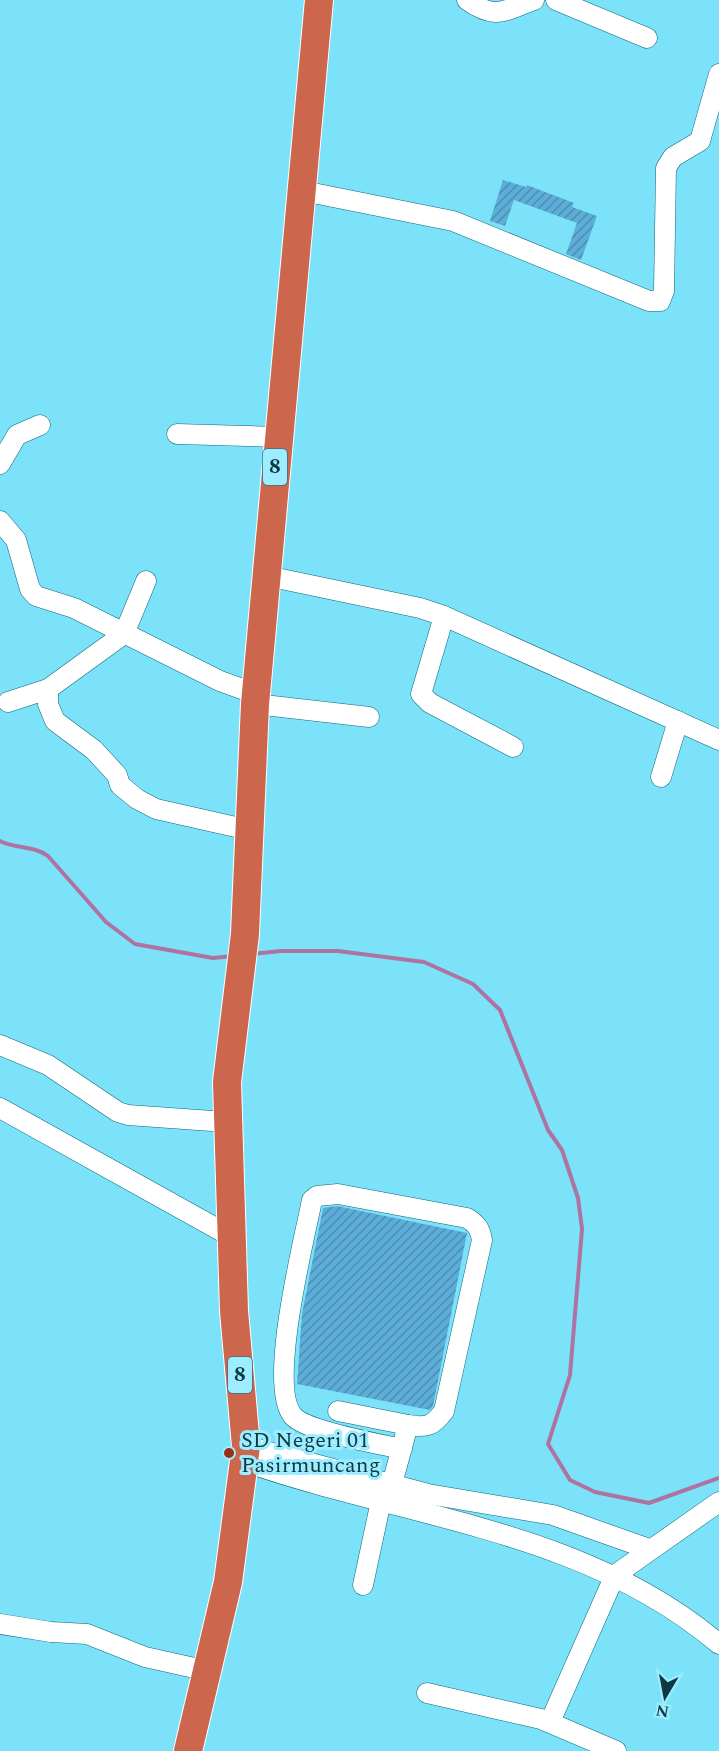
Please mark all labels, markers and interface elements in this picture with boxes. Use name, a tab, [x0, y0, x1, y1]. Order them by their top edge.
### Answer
road number: 8	[263, 449, 287, 485]
road number: 8	[228, 1357, 252, 1393]
place label: SD Negeri 01 Pasirmuncang	[241, 1424, 381, 1482]
marker: SD Negeri 01 Pasirmuncang	[222, 1446, 236, 1460]
north arrow	[635, 1667, 695, 1727]
text: N	[654, 1698, 671, 1724]

